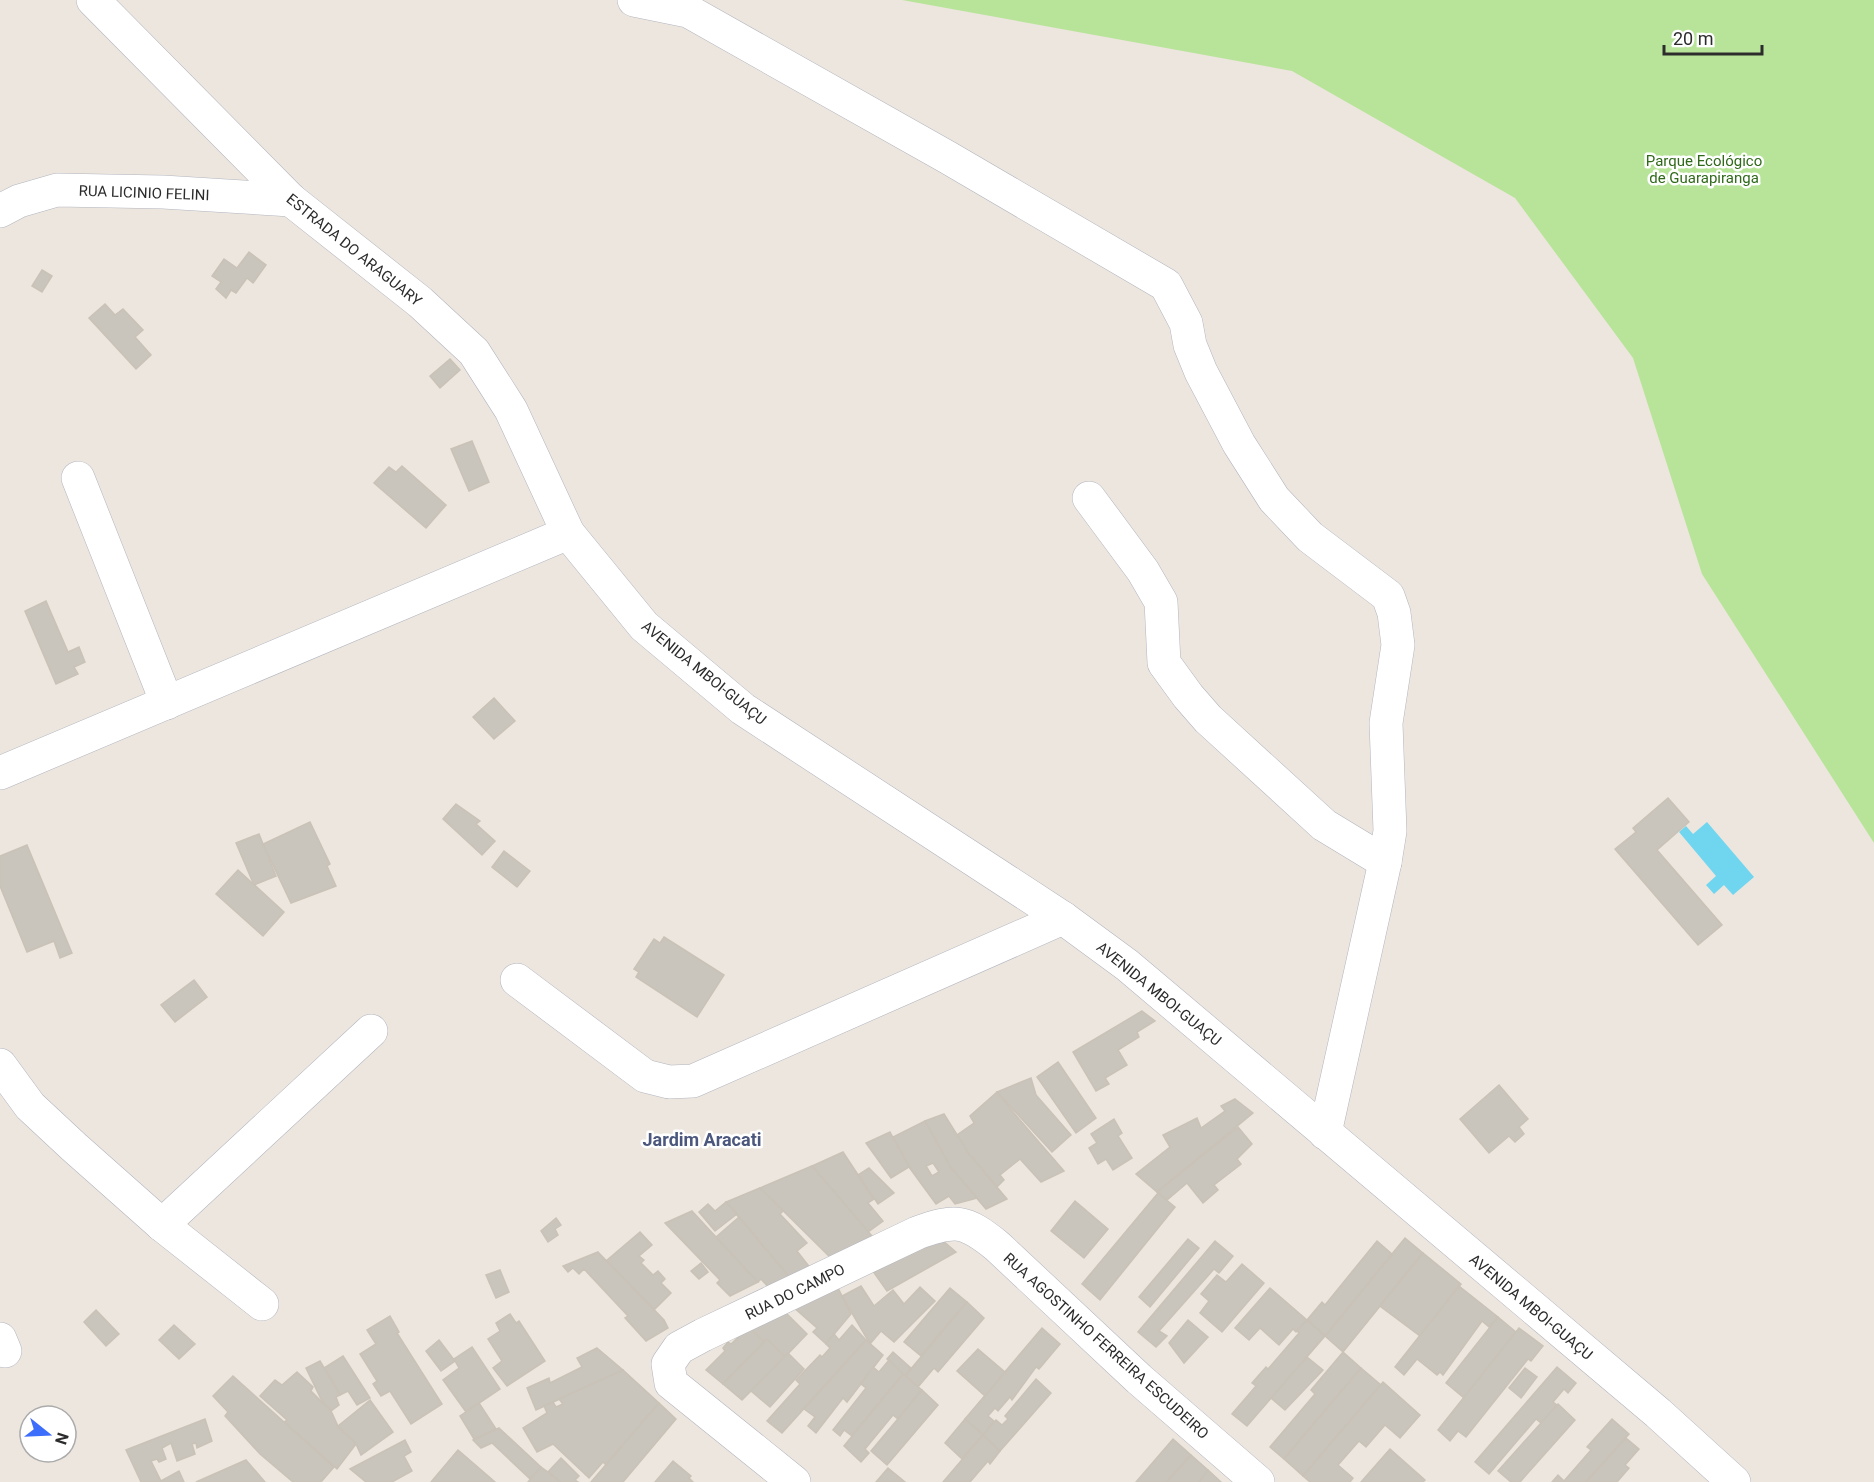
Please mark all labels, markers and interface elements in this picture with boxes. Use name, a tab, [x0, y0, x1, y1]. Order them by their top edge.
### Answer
scale bar	[1664, 18, 1762, 56]
text: 20 m	[1673, 28, 1713, 49]
park label: Parque Ecológico de Guarapiranga	[1646, 152, 1762, 187]
street label: RUA LICINIO FELINI	[78, 182, 210, 204]
street label: ESTRADA DO ARAGUARY	[283, 190, 425, 310]
street label: AVENIDA MBOI-GUAÇU	[638, 617, 770, 729]
street label: AVENIDA MBOI-GUAÇU	[1093, 938, 1225, 1050]
district label: Jardim Aracati	[643, 1129, 761, 1150]
street label: RUA AGOSTINHO FERREIRA ESCUDEIRO	[1000, 1249, 1212, 1443]
street label: AVENIDA MBOI-GUAÇU	[1466, 1250, 1596, 1364]
street label: RUA DO CAMPO	[742, 1260, 848, 1324]
north arrow	[18, 1404, 78, 1464]
text: N	[51, 1430, 73, 1447]

